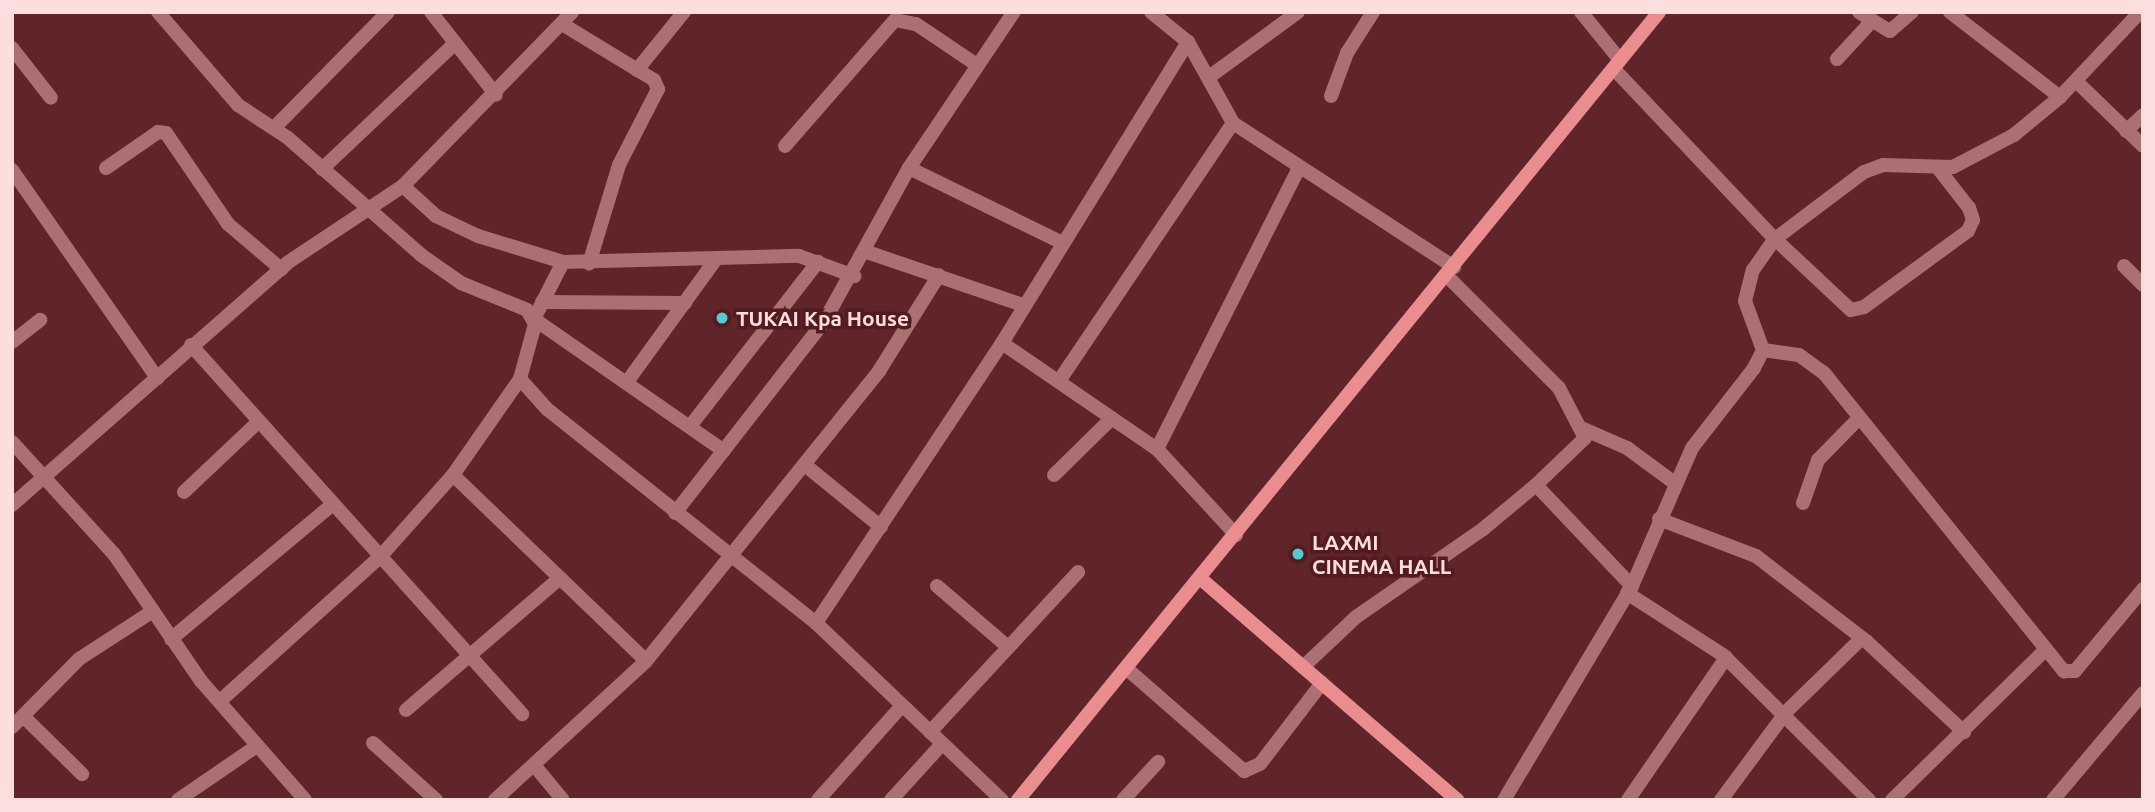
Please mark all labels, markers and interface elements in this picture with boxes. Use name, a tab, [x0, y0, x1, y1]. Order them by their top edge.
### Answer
place label: TUKAI Kpa House	[736, 305, 909, 331]
marker: TUKAI Kpa House	[714, 310, 730, 326]
place label: LAXMI CINEMA HALL	[1312, 529, 1451, 579]
marker: LAXMI CINEMA HALL	[1290, 546, 1306, 562]

